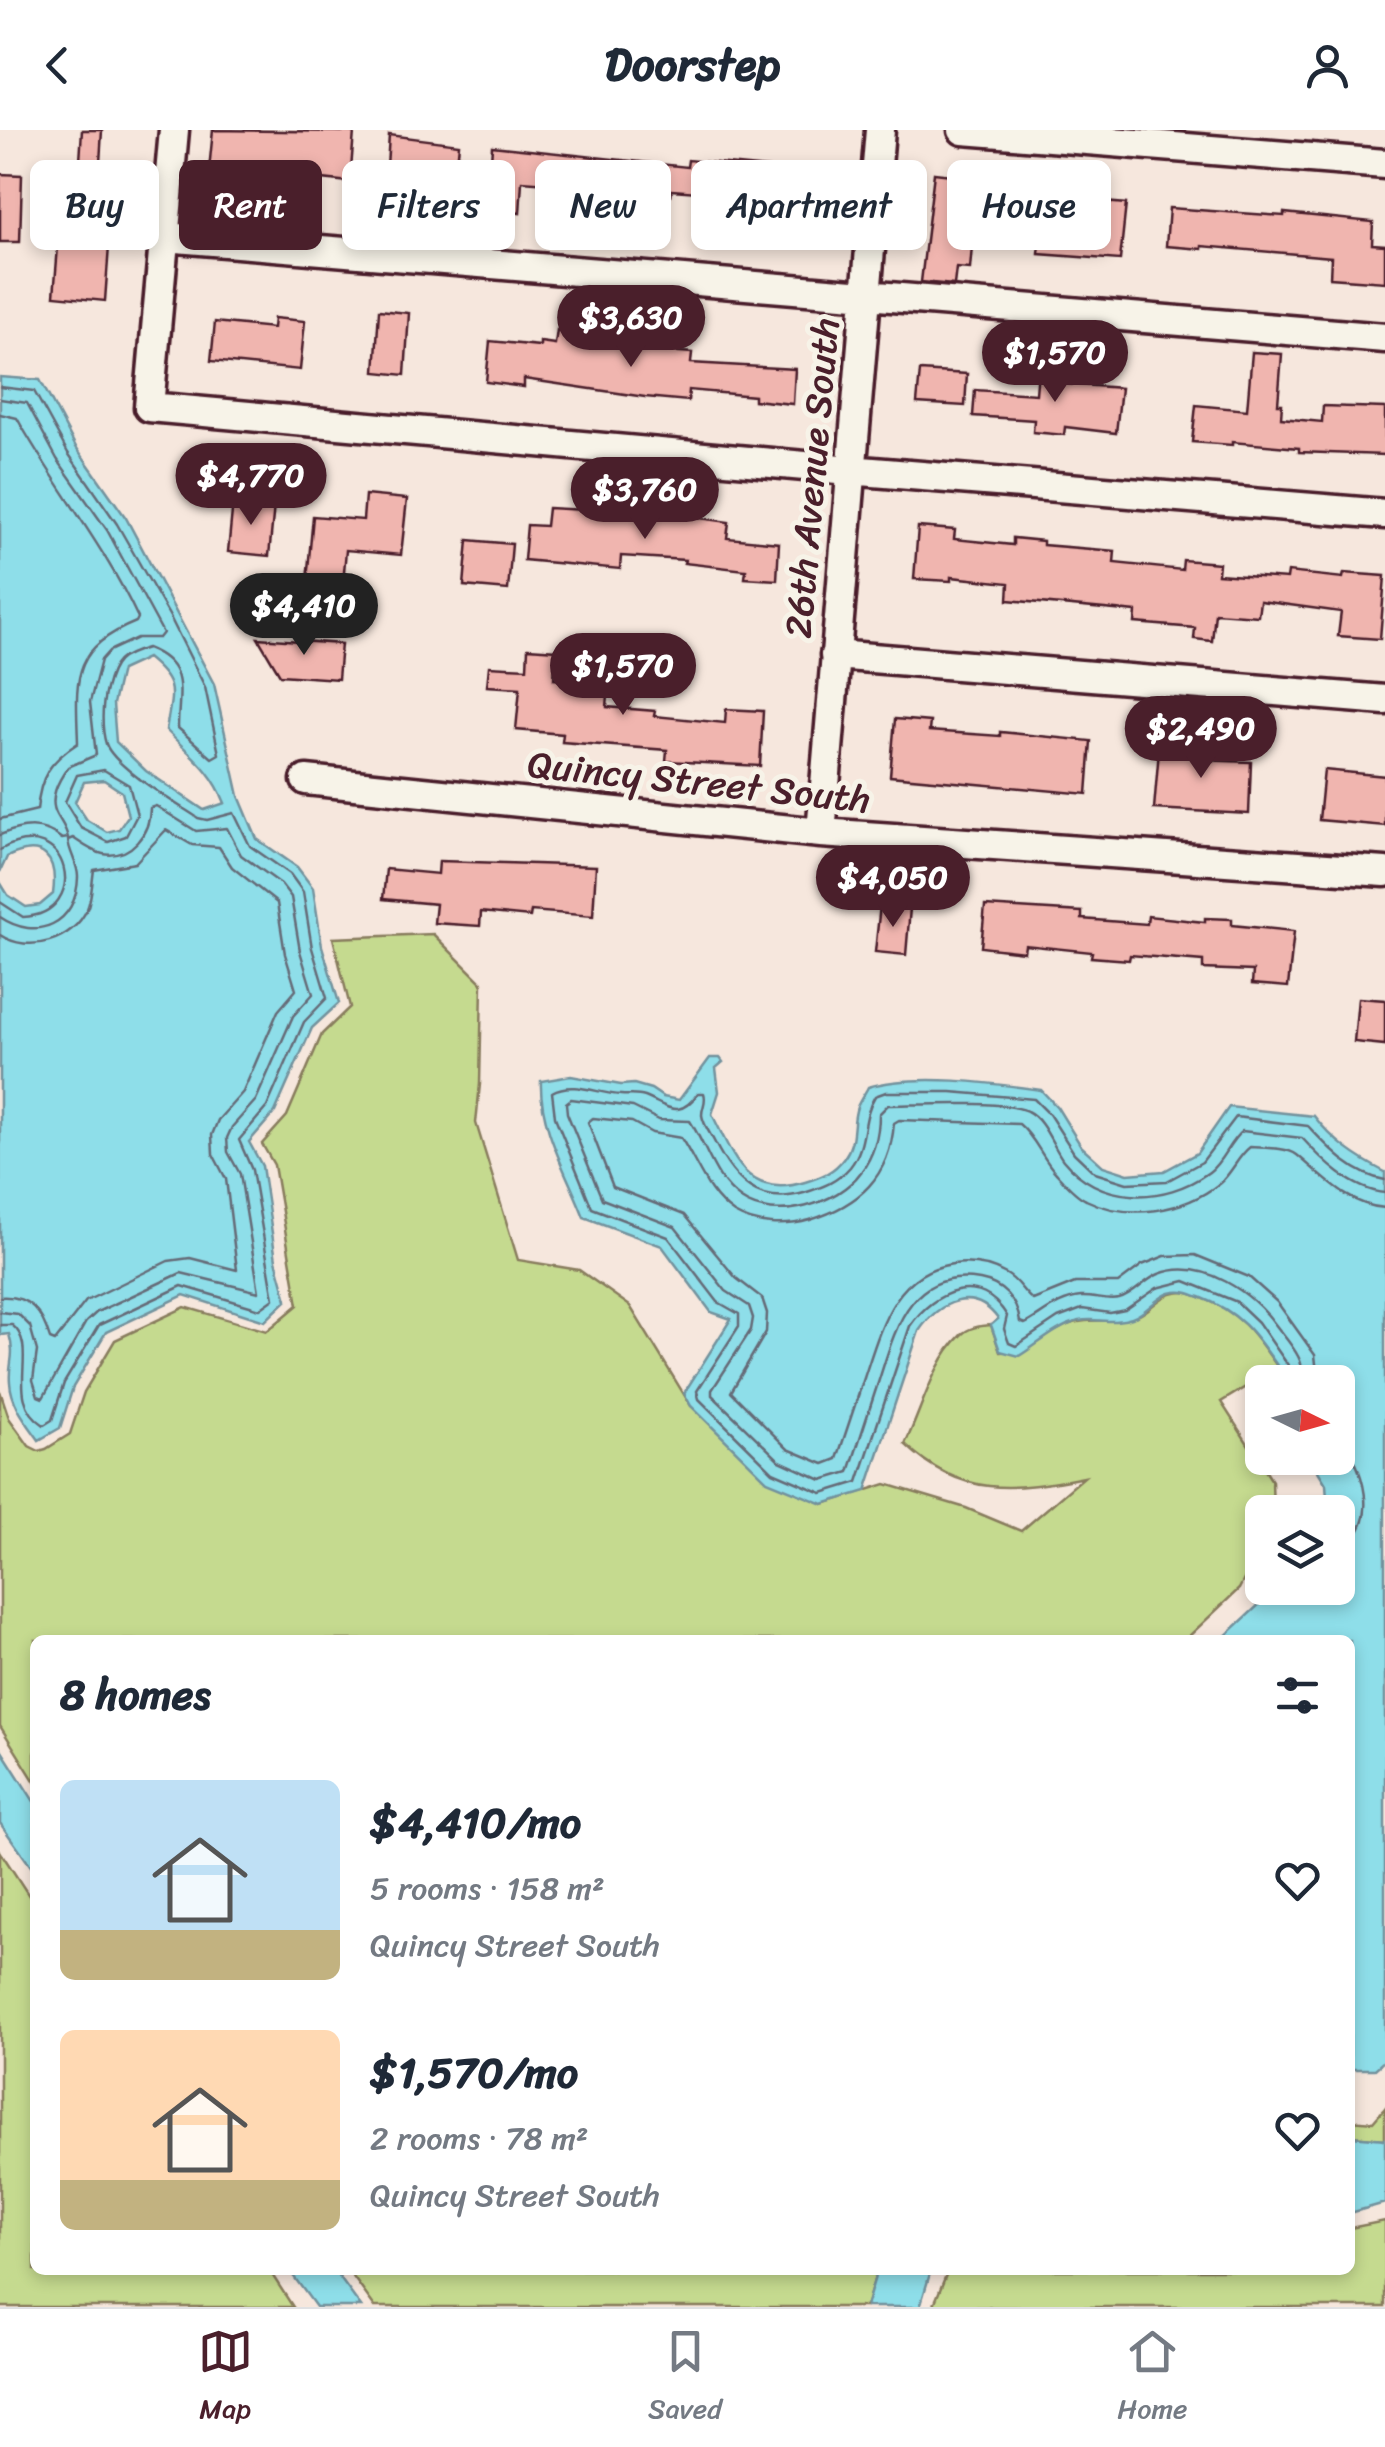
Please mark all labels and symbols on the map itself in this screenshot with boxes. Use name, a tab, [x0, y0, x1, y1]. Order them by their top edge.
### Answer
pin: $3,630	[550, 285, 712, 370]
street label: 26th Avenue South	[765, 315, 859, 641]
pin: $1,570	[974, 320, 1136, 405]
pin: $4,770	[170, 443, 332, 528]
pin: $3,760	[564, 457, 726, 542]
pin: $4,410	[223, 573, 385, 658]
pin: $1,570	[542, 633, 704, 718]
pin: $2,490	[1120, 696, 1282, 781]
street label: Quincy Street South	[524, 731, 874, 833]
pin: $4,050	[812, 845, 974, 930]
north arrow	[1245, 1365, 1355, 1475]

